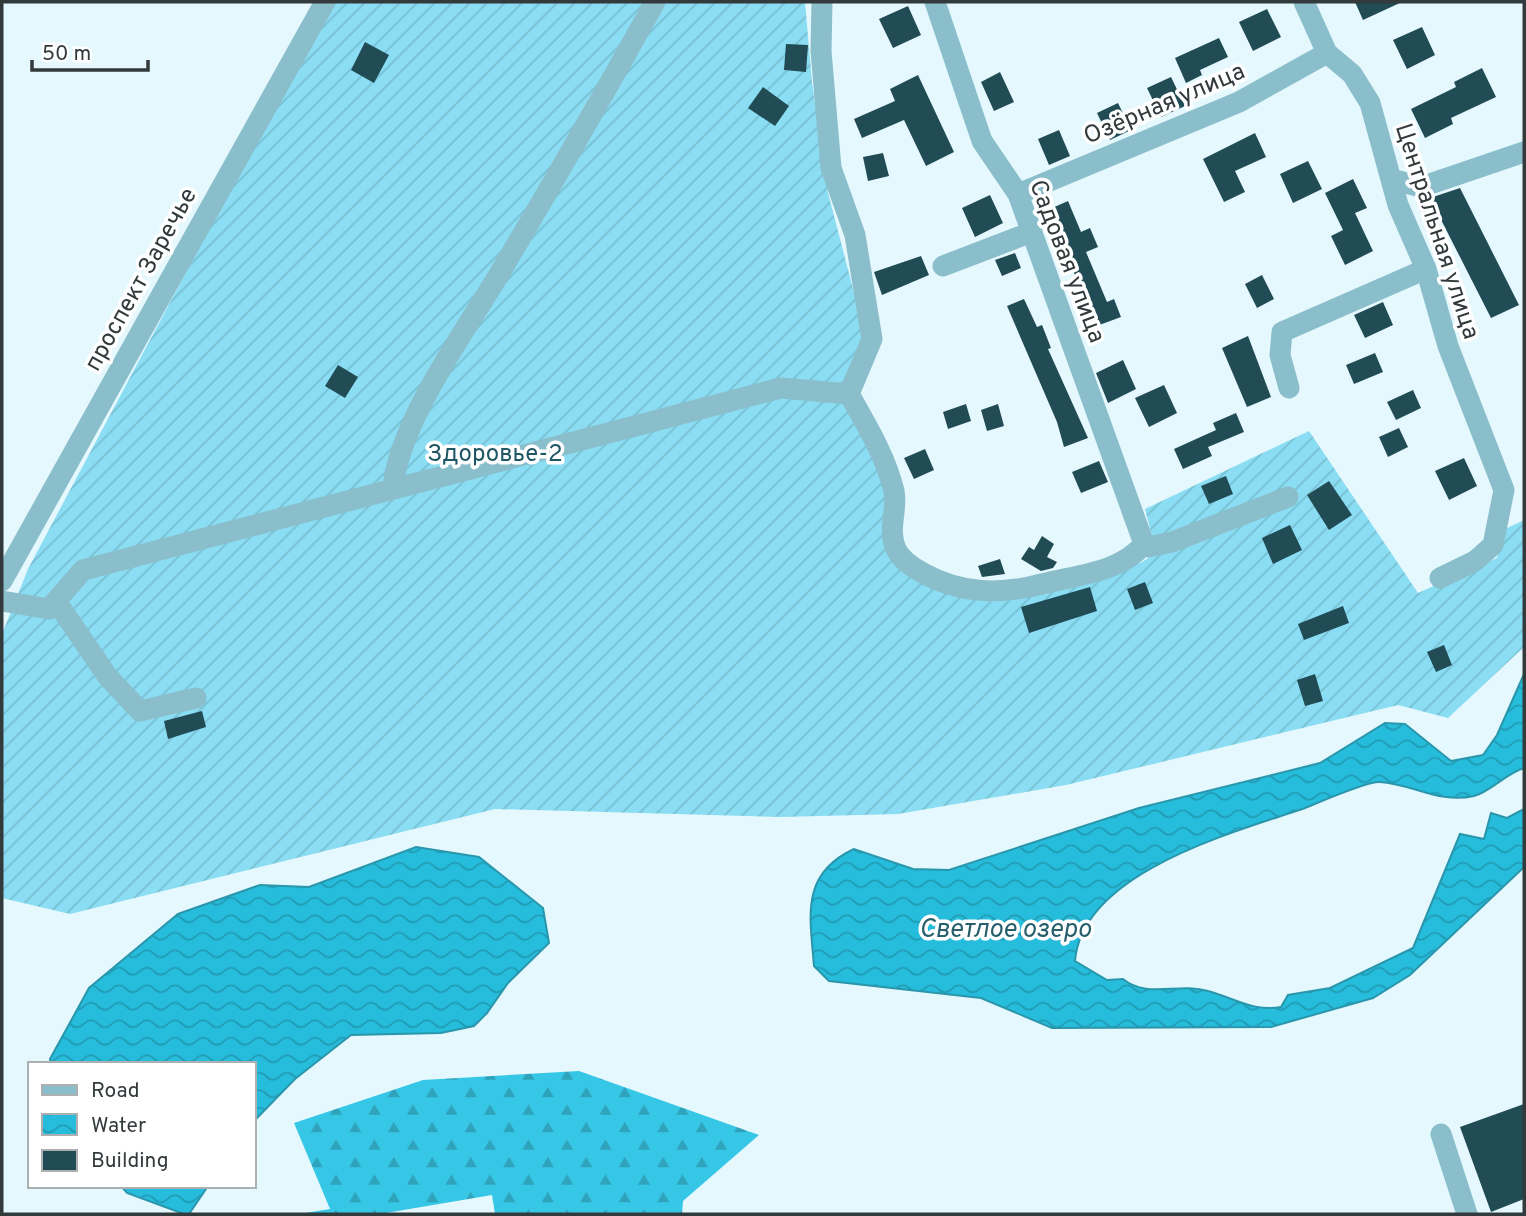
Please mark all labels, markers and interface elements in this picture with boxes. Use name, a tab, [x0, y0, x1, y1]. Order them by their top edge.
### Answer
scale bar	[32, 28, 147, 72]
text: 50 m	[42, 41, 91, 68]
street label: Озёрная улица	[1080, 57, 1250, 152]
street label: Центральная улица	[1387, 120, 1485, 343]
street label: Садовая улица	[1021, 176, 1111, 348]
street label: проспект Заречье	[79, 183, 205, 377]
park label: Здоровье-2	[427, 440, 563, 470]
water label: Светлое озеро	[919, 914, 1091, 947]
legend	[28, 1062, 256, 1188]
text: Road	[91, 1078, 140, 1105]
text: Water	[91, 1113, 146, 1140]
text: Building	[91, 1148, 169, 1175]

